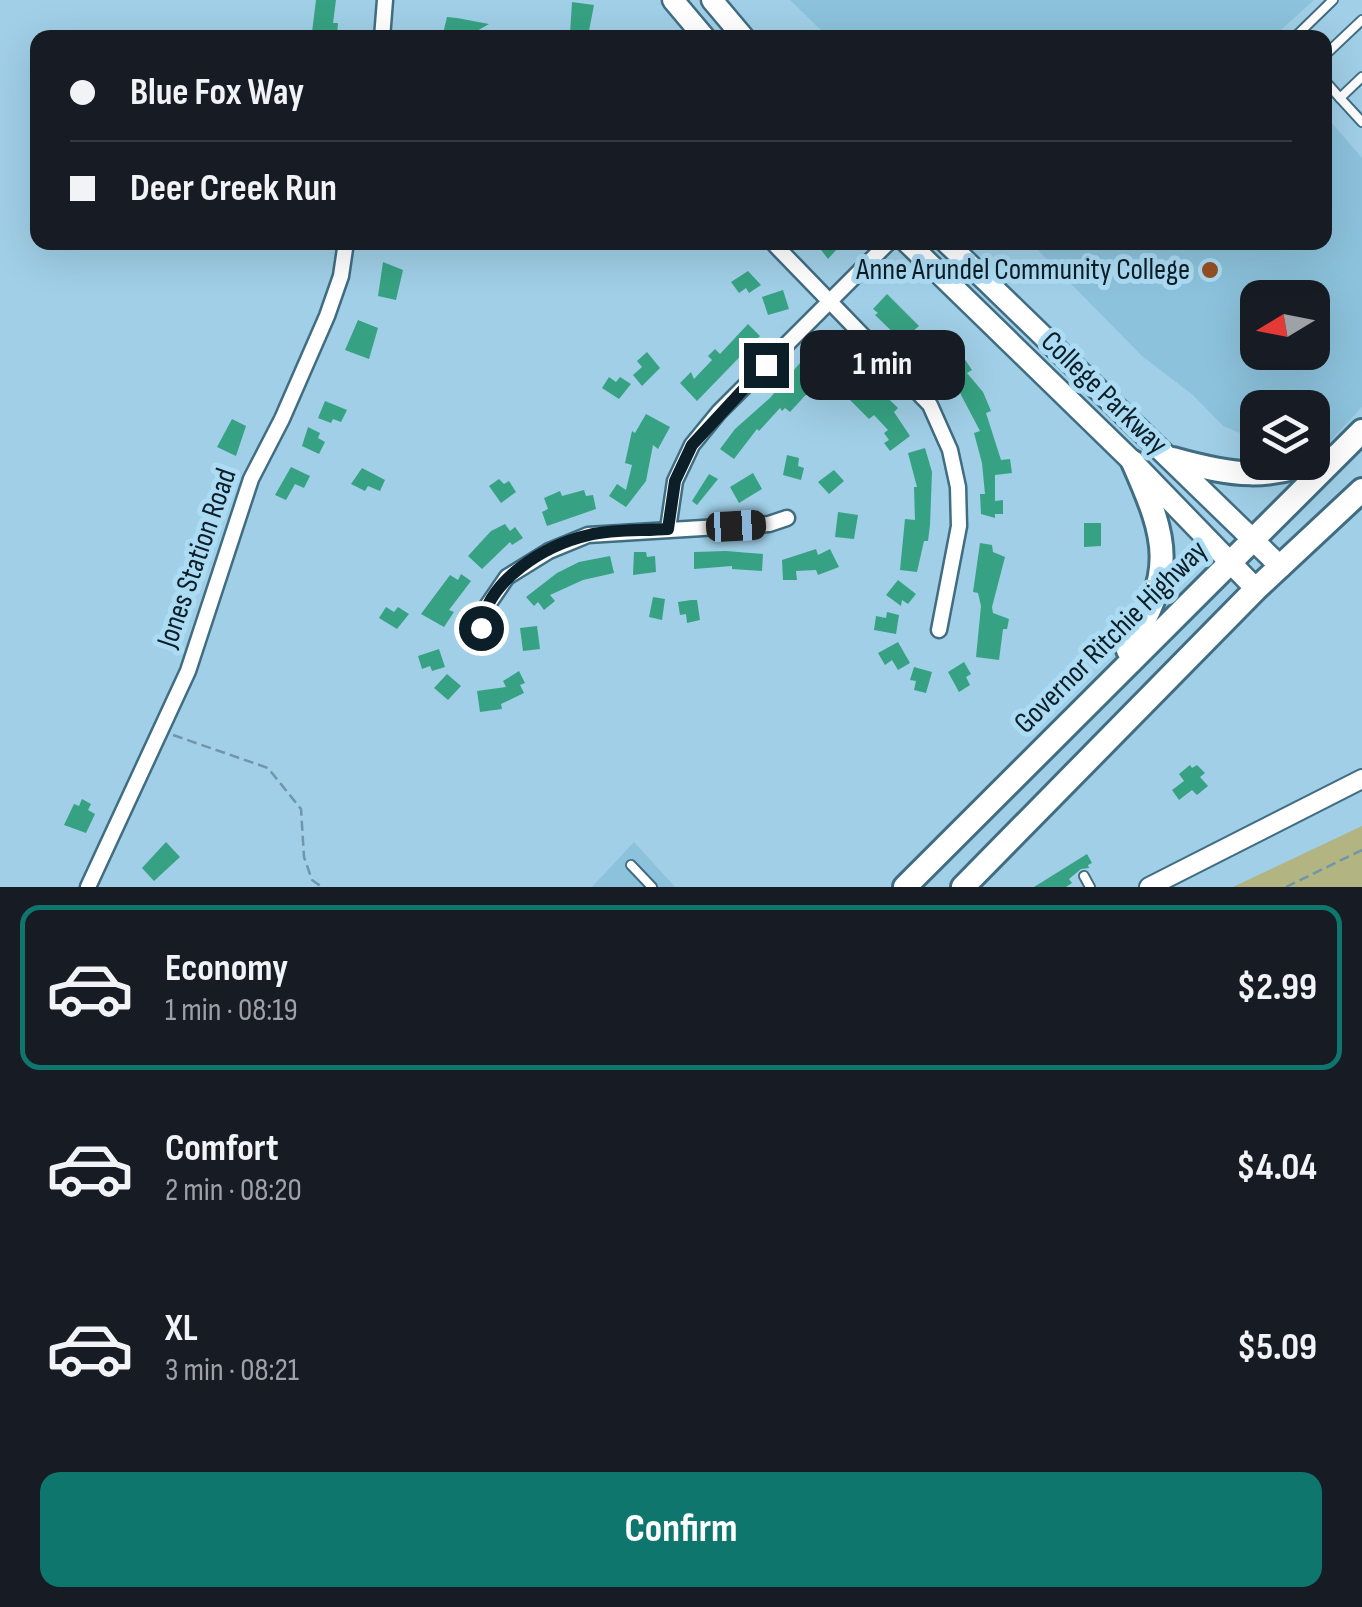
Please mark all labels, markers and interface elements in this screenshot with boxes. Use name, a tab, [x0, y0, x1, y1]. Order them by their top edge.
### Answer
text: Blue Fox Way	[130, 70, 304, 115]
text: Deer Creek Run	[130, 166, 337, 211]
place label: Anne Arundel Community College	[855, 252, 1190, 288]
marker: Anne Arundel Community College	[1199, 259, 1221, 281]
north arrow	[1240, 280, 1330, 370]
map controls	[1240, 280, 1330, 480]
street label: College Parkway	[1033, 324, 1175, 462]
callout: 1 min	[801, 330, 966, 400]
route end	[744, 343, 789, 388]
text: 1 min	[853, 345, 912, 384]
button: layers	[1240, 390, 1330, 480]
street label: Jones Station Road	[149, 464, 244, 653]
car	[705, 509, 767, 543]
street label: Governor Ritchie Highway	[1007, 533, 1215, 741]
route start	[459, 606, 504, 651]
icon: car	[45, 943, 135, 1033]
text: Economy	[165, 946, 288, 991]
text: $2.99	[1237, 965, 1317, 1010]
text: 1 min · 08:19	[165, 991, 298, 1030]
icon: car	[45, 1123, 135, 1213]
text: Comfort	[165, 1126, 279, 1171]
text: $4.04	[1236, 1145, 1317, 1190]
text: 2 min · 08:20	[165, 1171, 302, 1210]
icon: car	[45, 1303, 135, 1393]
text: XL	[165, 1306, 198, 1351]
text: $5.09	[1237, 1325, 1317, 1370]
text: 3 min · 08:21	[165, 1351, 299, 1390]
button: Confirm	[40, 1472, 1322, 1587]

